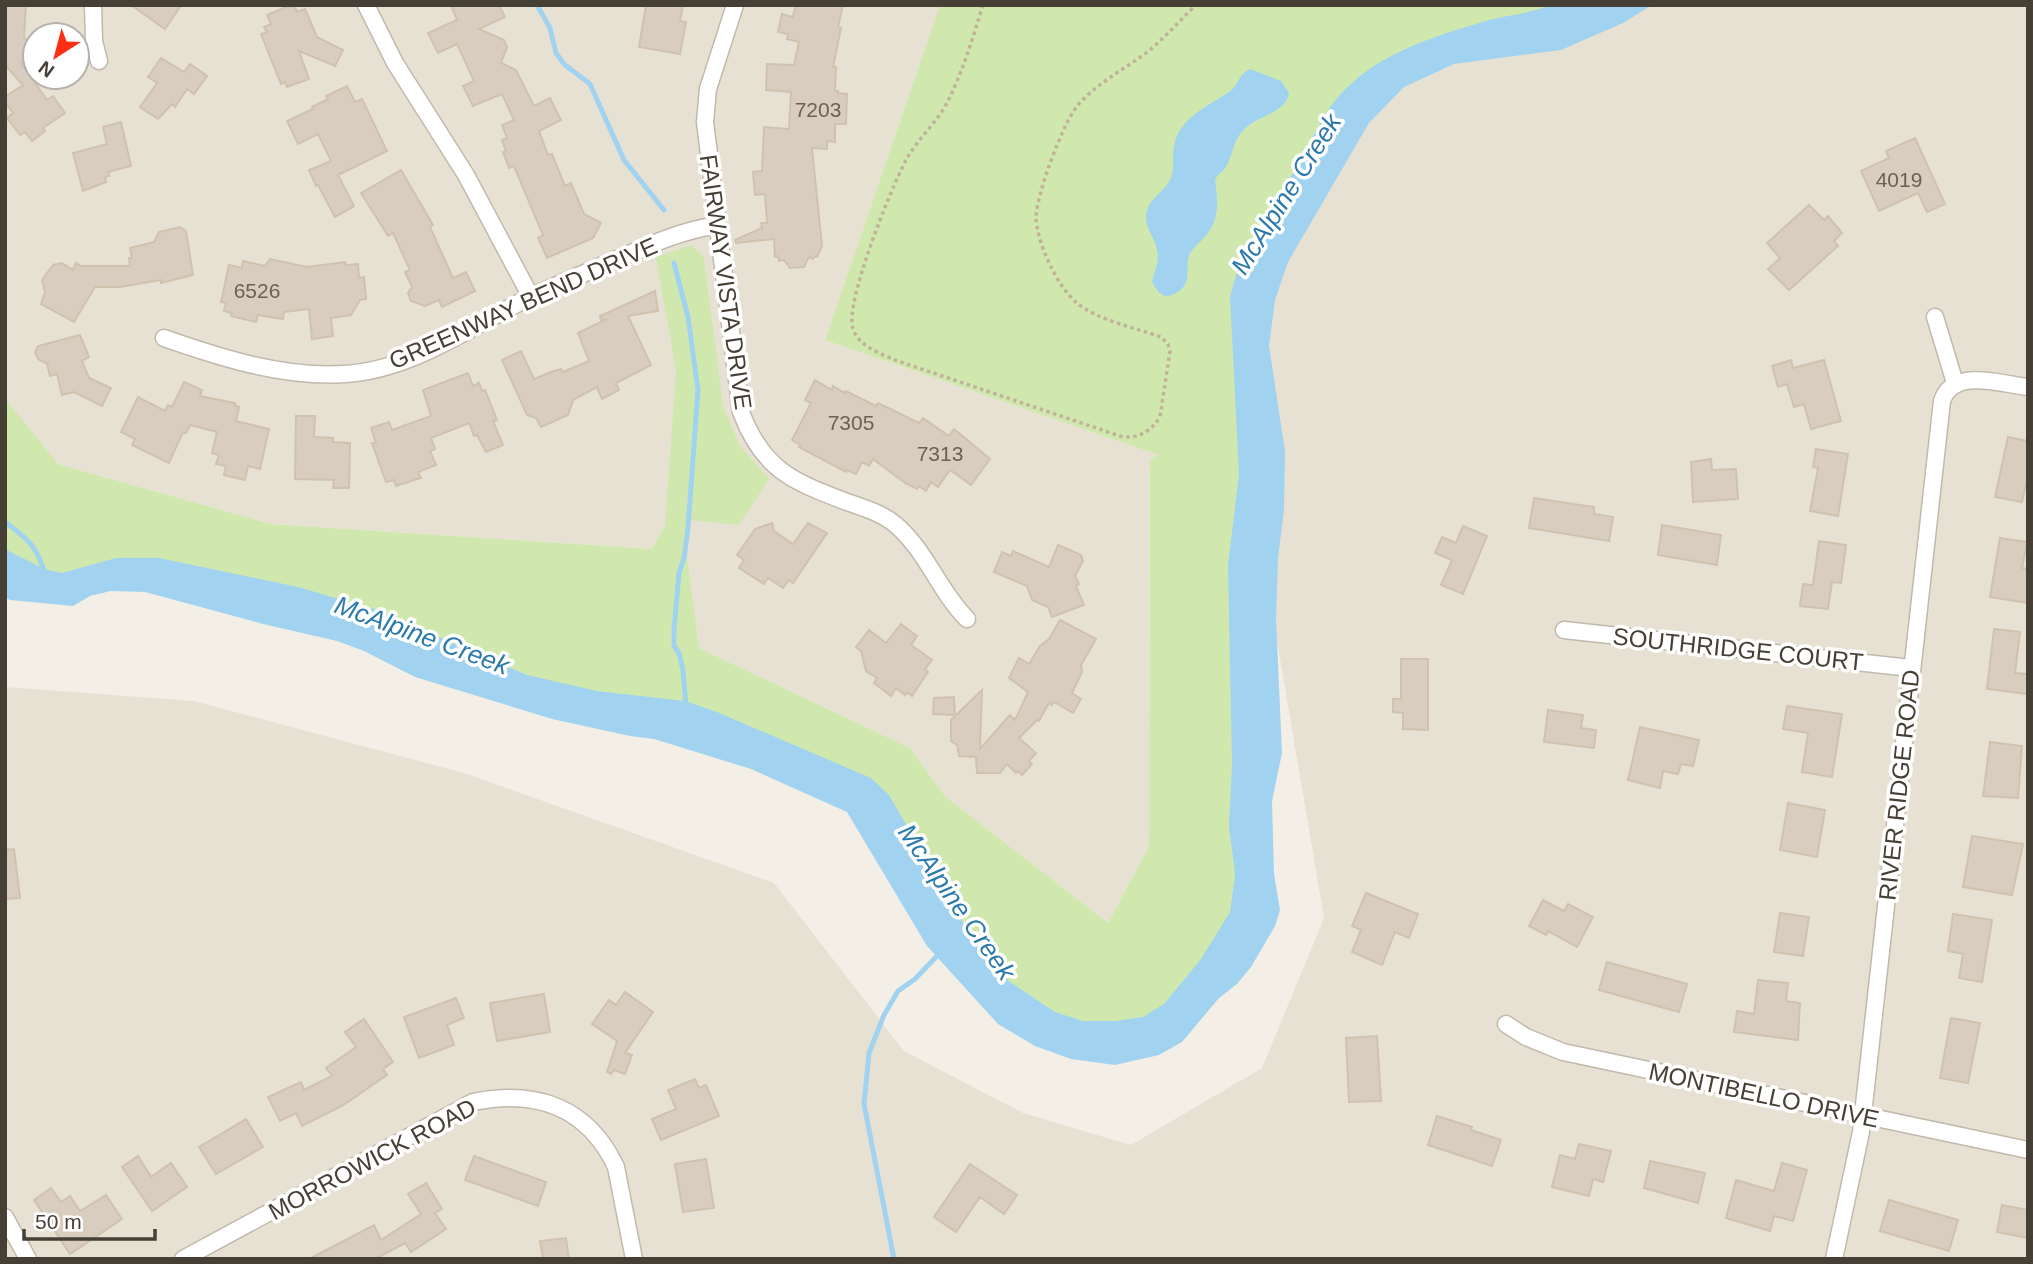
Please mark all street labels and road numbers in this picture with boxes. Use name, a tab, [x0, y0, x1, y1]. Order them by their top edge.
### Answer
street label: FAIRWAY VISTA DRIVE	[695, 153, 757, 411]
street label: GREENWAY BEND DRIVE	[385, 232, 661, 374]
street label: SOUTHRIDGE COURT	[1611, 622, 1865, 676]
street label: RIVER RIDGE ROAD	[1873, 668, 1925, 902]
street label: MONTIBELLO DRIVE	[1646, 1057, 1882, 1133]
street label: MORROWICK ROAD	[264, 1093, 480, 1225]

